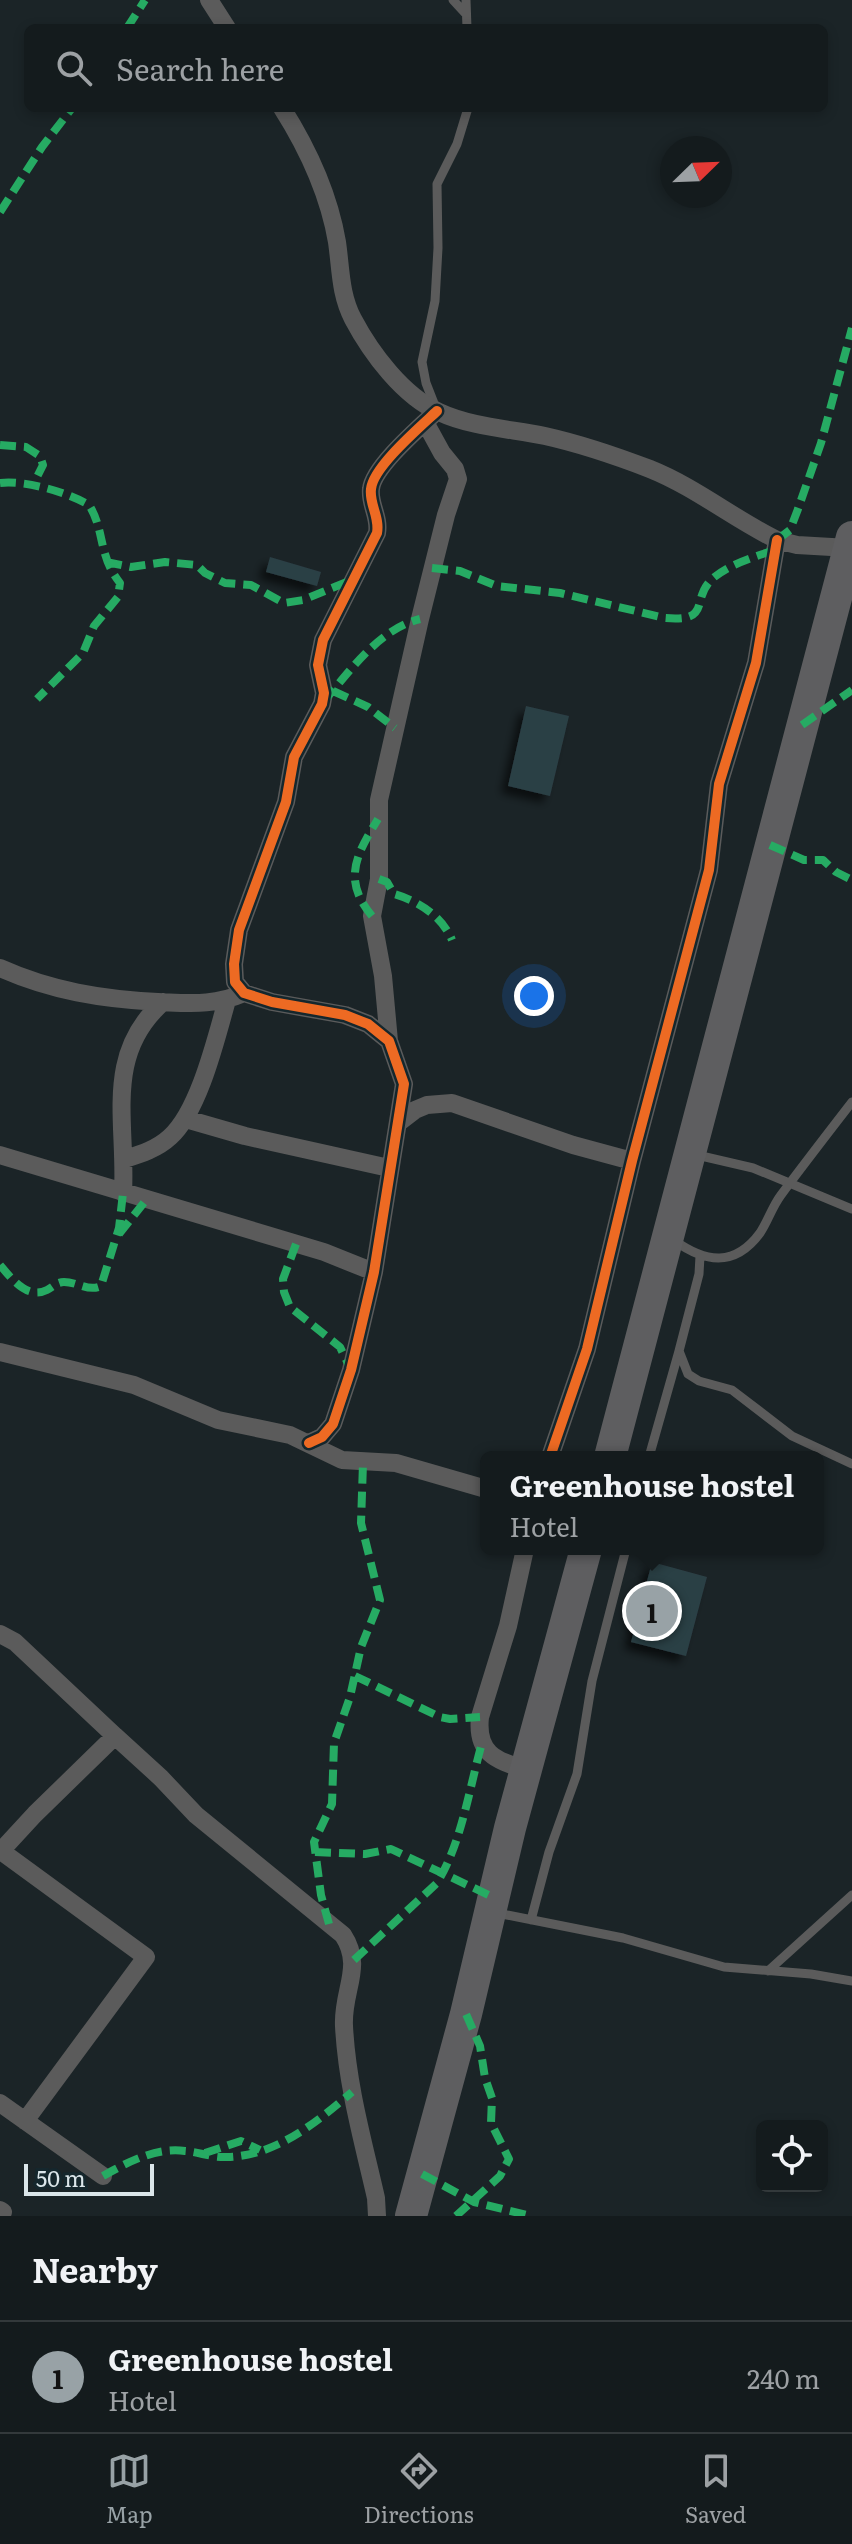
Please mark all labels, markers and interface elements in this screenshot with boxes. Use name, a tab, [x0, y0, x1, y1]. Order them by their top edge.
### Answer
search box	[24, 24, 828, 112]
icon: search	[52, 46, 96, 90]
text: Search here	[116, 46, 284, 90]
north arrow	[660, 136, 732, 208]
your location	[514, 976, 554, 1016]
popup	[480, 1451, 824, 1555]
text: Greenhouse hostel	[510, 1462, 794, 1506]
text: Hotel	[510, 1506, 578, 1545]
pin: 1	[626, 1581, 678, 1641]
map controls	[756, 2120, 828, 2192]
button: locate	[756, 2120, 828, 2192]
scale bar	[24, 2160, 154, 2196]
text: 50 m	[36, 2161, 86, 2194]
text: Nearby	[32, 2243, 158, 2293]
text: Greenhouse hostel	[108, 2336, 393, 2380]
text: 1	[53, 2358, 63, 2397]
text: 240 m	[747, 2358, 820, 2397]
text: Hotel	[108, 2380, 177, 2419]
tab: Map	[106, 2449, 153, 2530]
tab: Directions	[364, 2449, 474, 2530]
tab: Saved	[685, 2449, 746, 2530]

